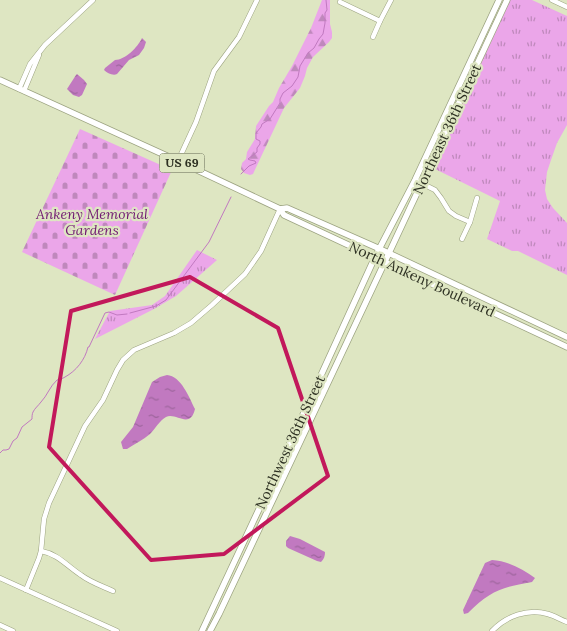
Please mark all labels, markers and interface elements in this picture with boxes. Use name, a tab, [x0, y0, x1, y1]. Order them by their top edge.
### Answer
street label: Northeast 36th Street	[409, 60, 485, 197]
road number: US 69	[160, 154, 204, 172]
park label: Ankeny Memorial Gardens	[35, 205, 148, 239]
street label: North Ankeny Boulevard	[346, 237, 498, 321]
street label: Northwest 36th Street	[251, 372, 329, 512]

